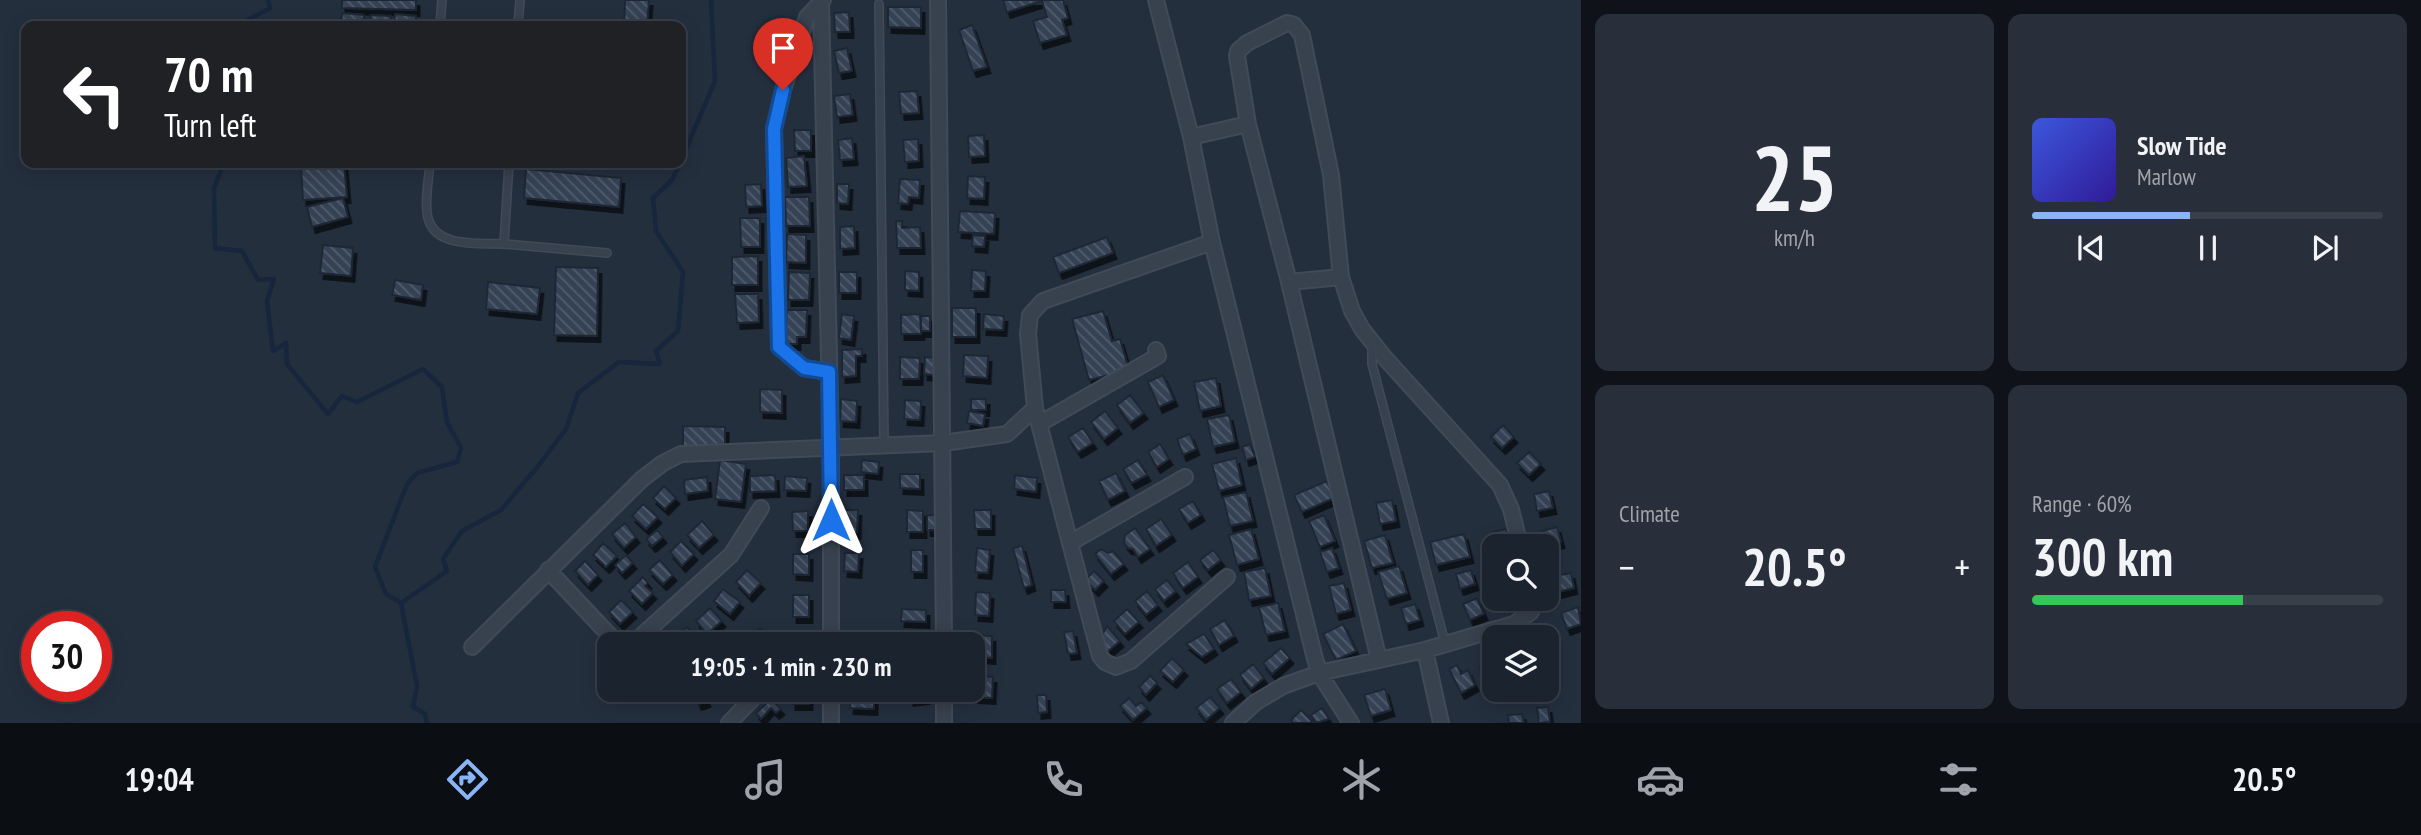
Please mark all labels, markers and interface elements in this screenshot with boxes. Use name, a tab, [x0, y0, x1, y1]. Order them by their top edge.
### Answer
pin	[753, 18, 813, 90]
icon: arrive	[764, 29, 802, 67]
text: 70 m	[164, 42, 253, 106]
icon: left	[49, 49, 140, 140]
text: Turn left	[164, 104, 256, 146]
text: 25	[1751, 118, 1838, 236]
text: Slow Tide	[2137, 129, 2227, 162]
text: Marlow	[2137, 162, 2196, 191]
text: km/h	[1774, 223, 1815, 252]
icon: previous	[2072, 229, 2110, 267]
icon: pause	[2189, 229, 2227, 267]
icon: next	[2306, 229, 2344, 267]
position arrow	[794, 483, 868, 557]
text: Range · 60%	[2032, 489, 2132, 518]
text: Climate	[1619, 499, 1680, 528]
text: 300 km	[2032, 523, 2173, 590]
text: 20.5°	[1742, 533, 1847, 600]
map controls	[1482, 534, 1559, 702]
button: search	[1482, 534, 1559, 611]
text: −	[1619, 542, 1635, 591]
text: +	[1954, 542, 1970, 591]
speed limit sign: 30	[21, 611, 112, 702]
button: layers	[1482, 625, 1559, 702]
text: 19:05 · 1 min · 230 m	[691, 650, 891, 683]
icon: directions	[443, 755, 492, 804]
icon: music	[741, 755, 790, 804]
icon: phone	[1039, 755, 1088, 804]
icon: climate	[1337, 755, 1386, 804]
icon: car	[1636, 755, 1685, 804]
icon: filters	[1934, 755, 1983, 804]
text: 19:04	[125, 758, 194, 800]
text: 20.5°	[2232, 758, 2296, 800]

